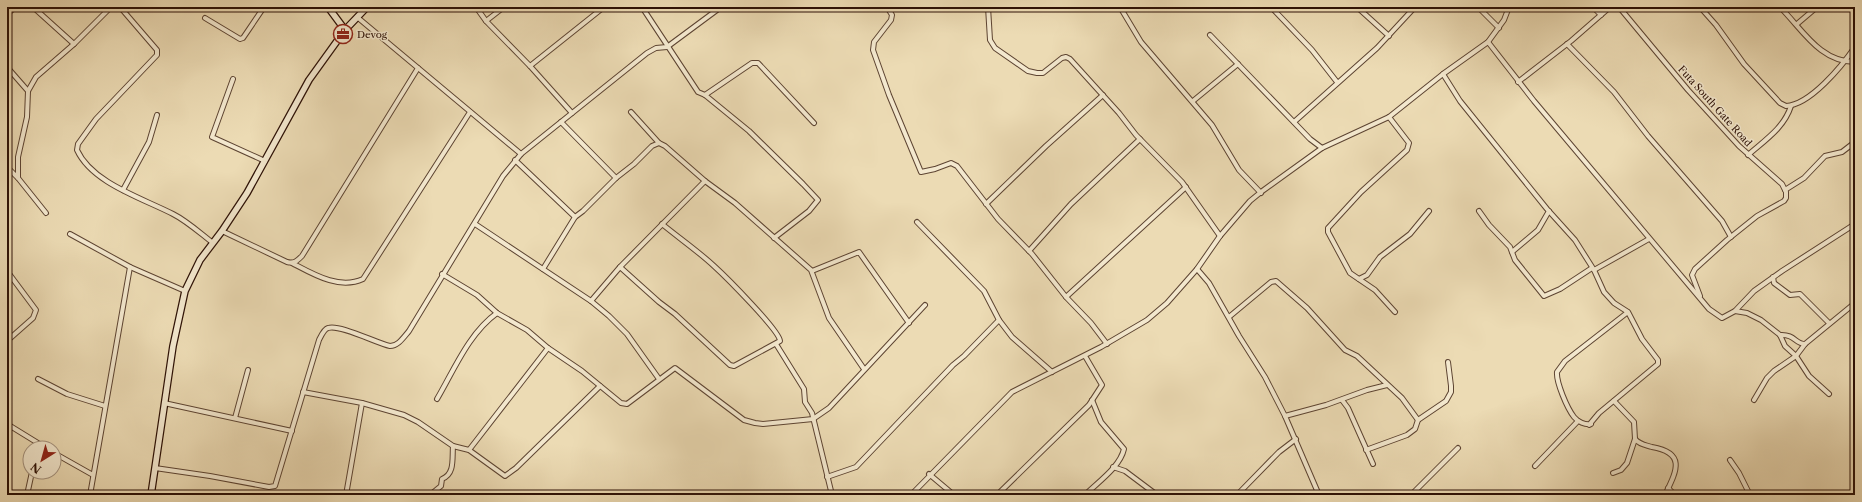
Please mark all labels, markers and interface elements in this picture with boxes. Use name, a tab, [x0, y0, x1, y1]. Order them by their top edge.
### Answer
office icon: Devog	[332, 23, 354, 45]
place label: Devog	[357, 28, 388, 41]
street label: Futa South Gate Road	[1675, 63, 1755, 149]
north arrow	[22, 440, 62, 480]
text: N	[28, 459, 44, 476]

